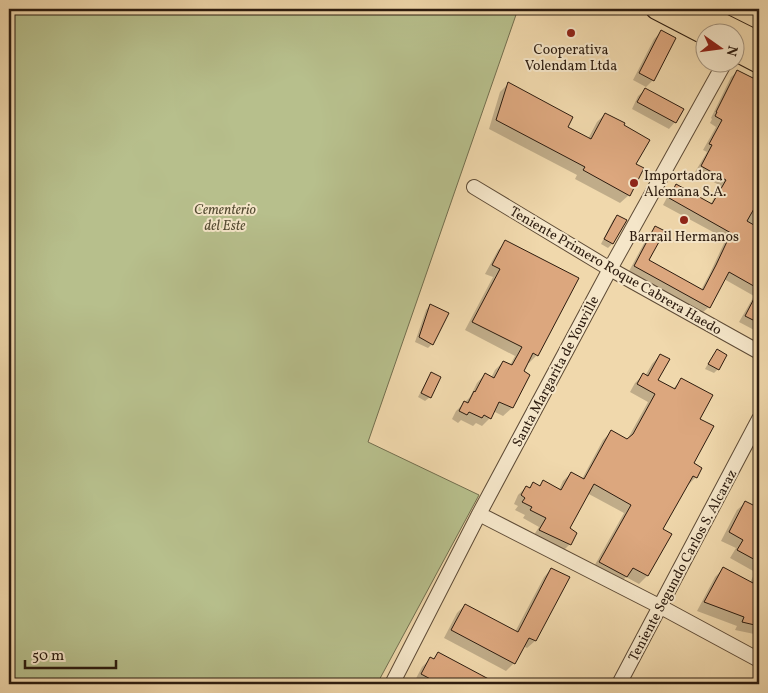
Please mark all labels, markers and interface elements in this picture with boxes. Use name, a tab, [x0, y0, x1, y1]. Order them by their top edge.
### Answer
north arrow	[696, 22, 746, 72]
marker: Cooperativa Volendam Ltda	[565, 27, 577, 39]
place label: Cooperativa Volendam Ltda	[525, 41, 617, 76]
text: N	[721, 44, 742, 58]
place label: Importadora Alemana S.A.	[644, 167, 726, 202]
marker: Importadora Alemana S.A.	[628, 177, 640, 189]
park label: Cementerio del Este	[194, 201, 257, 236]
street label: Teniente Primero Roque Cabrera Haedo	[506, 203, 725, 340]
marker: Barrail Hermanos	[678, 214, 690, 226]
place label: Barrail Hermanos	[629, 228, 739, 247]
street label: Santa Margarita de Youville	[508, 293, 604, 451]
street label: Teniente Segundo Carlos S. Alcaraz	[624, 466, 742, 665]
scale bar	[25, 638, 116, 670]
text: 50 m	[32, 646, 64, 667]

